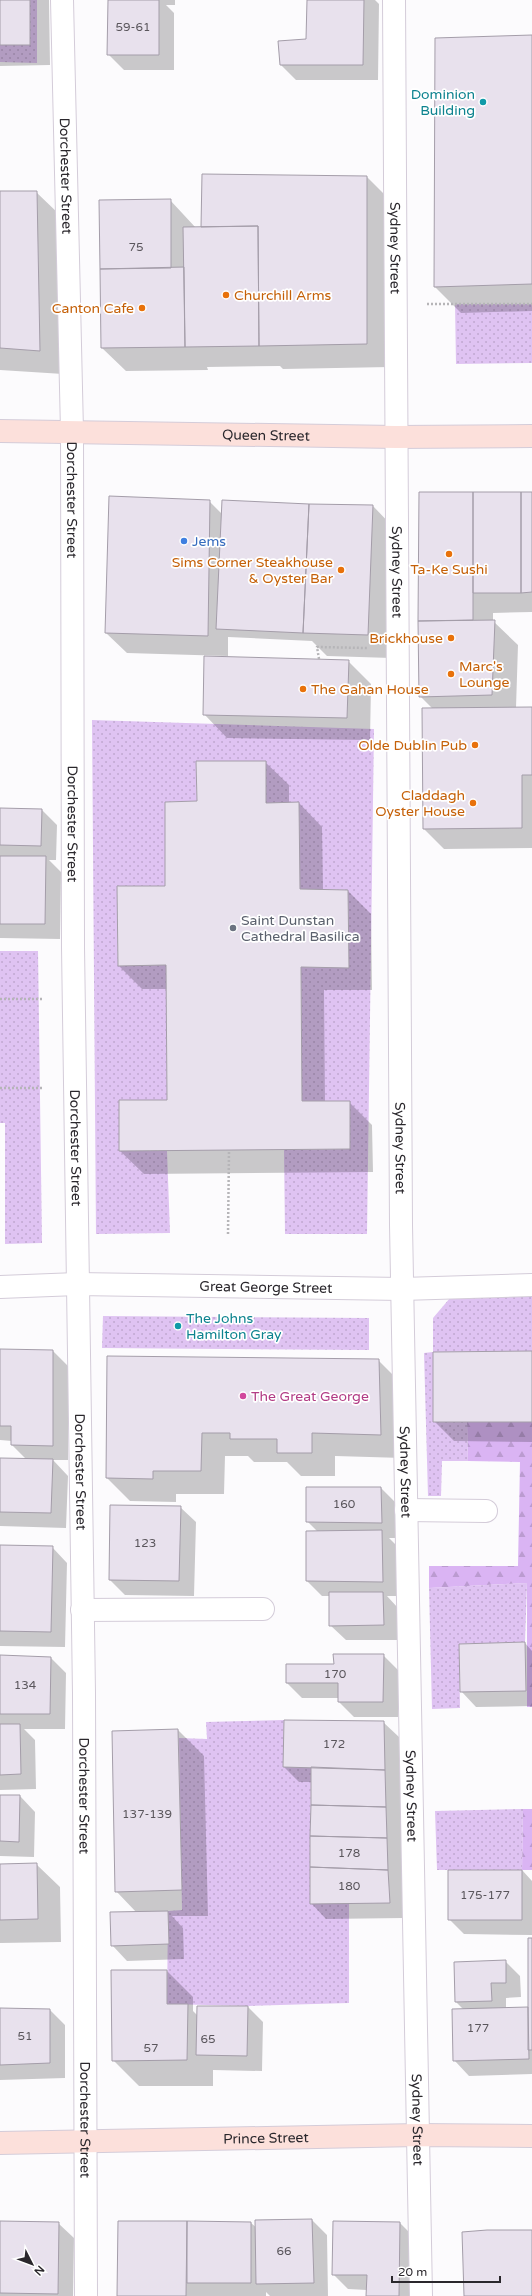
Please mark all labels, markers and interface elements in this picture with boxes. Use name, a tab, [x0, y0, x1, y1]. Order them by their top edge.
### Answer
house number: 59-61	[115, 20, 151, 34]
place label: Dominion Building	[411, 86, 475, 119]
marker: Dominion Building	[478, 97, 488, 107]
street label: Dorchester Street	[56, 117, 75, 235]
street label: Sydney Street	[386, 202, 404, 295]
house number: 75	[128, 240, 144, 254]
place label: Churchill Arms	[234, 287, 332, 304]
marker: Churchill Arms	[221, 290, 231, 300]
place label: Canton Cafe	[52, 300, 134, 317]
marker: Canton Cafe	[137, 303, 147, 313]
street label: Queen Street	[222, 426, 311, 445]
street label: Dorchester Street	[63, 441, 80, 559]
street label: Sydney Street	[388, 526, 406, 619]
place label: Jems	[192, 533, 226, 550]
marker: Jems	[179, 536, 189, 546]
marker: Ta-Ke Sushi	[444, 549, 454, 559]
place label: Sims Corner Steakhouse & Oyster Bar	[172, 554, 334, 587]
place label: Ta-Ke Sushi	[410, 561, 488, 578]
marker: Sims Corner Steakhouse & Oyster Bar	[336, 565, 346, 575]
place label: Brickhouse	[369, 630, 443, 647]
marker: Brickhouse	[446, 633, 456, 643]
place label: Marc's Lounge	[459, 658, 509, 691]
marker: Marc's Lounge	[446, 669, 456, 679]
place label: The Gahan House	[311, 681, 429, 698]
marker: The Gahan House	[298, 684, 308, 694]
place label: Olde Dublin Pub	[358, 737, 467, 754]
marker: Olde Dublin Pub	[470, 740, 480, 750]
street label: Dorchester Street	[64, 765, 81, 883]
place label: Claddagh Oyster House	[375, 787, 465, 820]
marker: Claddagh Oyster House	[468, 798, 478, 808]
place label: Saint Dunstan Cathedral Basilica	[241, 912, 360, 945]
marker: Saint Dunstan Cathedral Basilica	[228, 923, 238, 933]
street label: Dorchester Street	[66, 1089, 85, 1207]
street label: Sydney Street	[391, 1102, 409, 1195]
street label: Great George Street	[199, 1278, 333, 1297]
place label: The Johns Hamilton Gray	[186, 1310, 282, 1343]
marker: The Johns Hamilton Gray	[173, 1321, 183, 1331]
place label: The Great George	[251, 1388, 369, 1405]
marker: The Great George	[238, 1391, 248, 1401]
street label: Dorchester Street	[71, 1413, 90, 1531]
street label: Sydney Street	[396, 1426, 414, 1519]
house number: 160	[333, 1497, 356, 1511]
house number: 123	[134, 1536, 156, 1550]
house number: 170	[324, 1667, 347, 1681]
house number: 134	[14, 1678, 37, 1692]
street label: Dorchester Street	[75, 1737, 93, 1855]
house number: 172	[323, 1737, 345, 1751]
street label: Sydney Street	[402, 1750, 421, 1843]
house number: 137-139	[122, 1807, 172, 1821]
house number: 178	[338, 1846, 360, 1860]
house number: 180	[338, 1879, 361, 1893]
house number: 175-177	[460, 1888, 510, 1902]
house number: 177	[467, 2021, 489, 2035]
house number: 51	[17, 2029, 33, 2043]
house number: 65	[200, 2032, 216, 2046]
house number: 57	[143, 2041, 159, 2055]
street label: Dorchester Street	[76, 2061, 94, 2179]
street label: Sydney Street	[408, 2074, 427, 2167]
street label: Prince Street	[223, 2129, 310, 2148]
north arrow	[12, 2244, 52, 2284]
house number: 66	[276, 2244, 292, 2258]
scale bar	[392, 2258, 500, 2284]
text: N	[31, 2263, 47, 2278]
text: 20 m	[398, 2265, 427, 2279]

